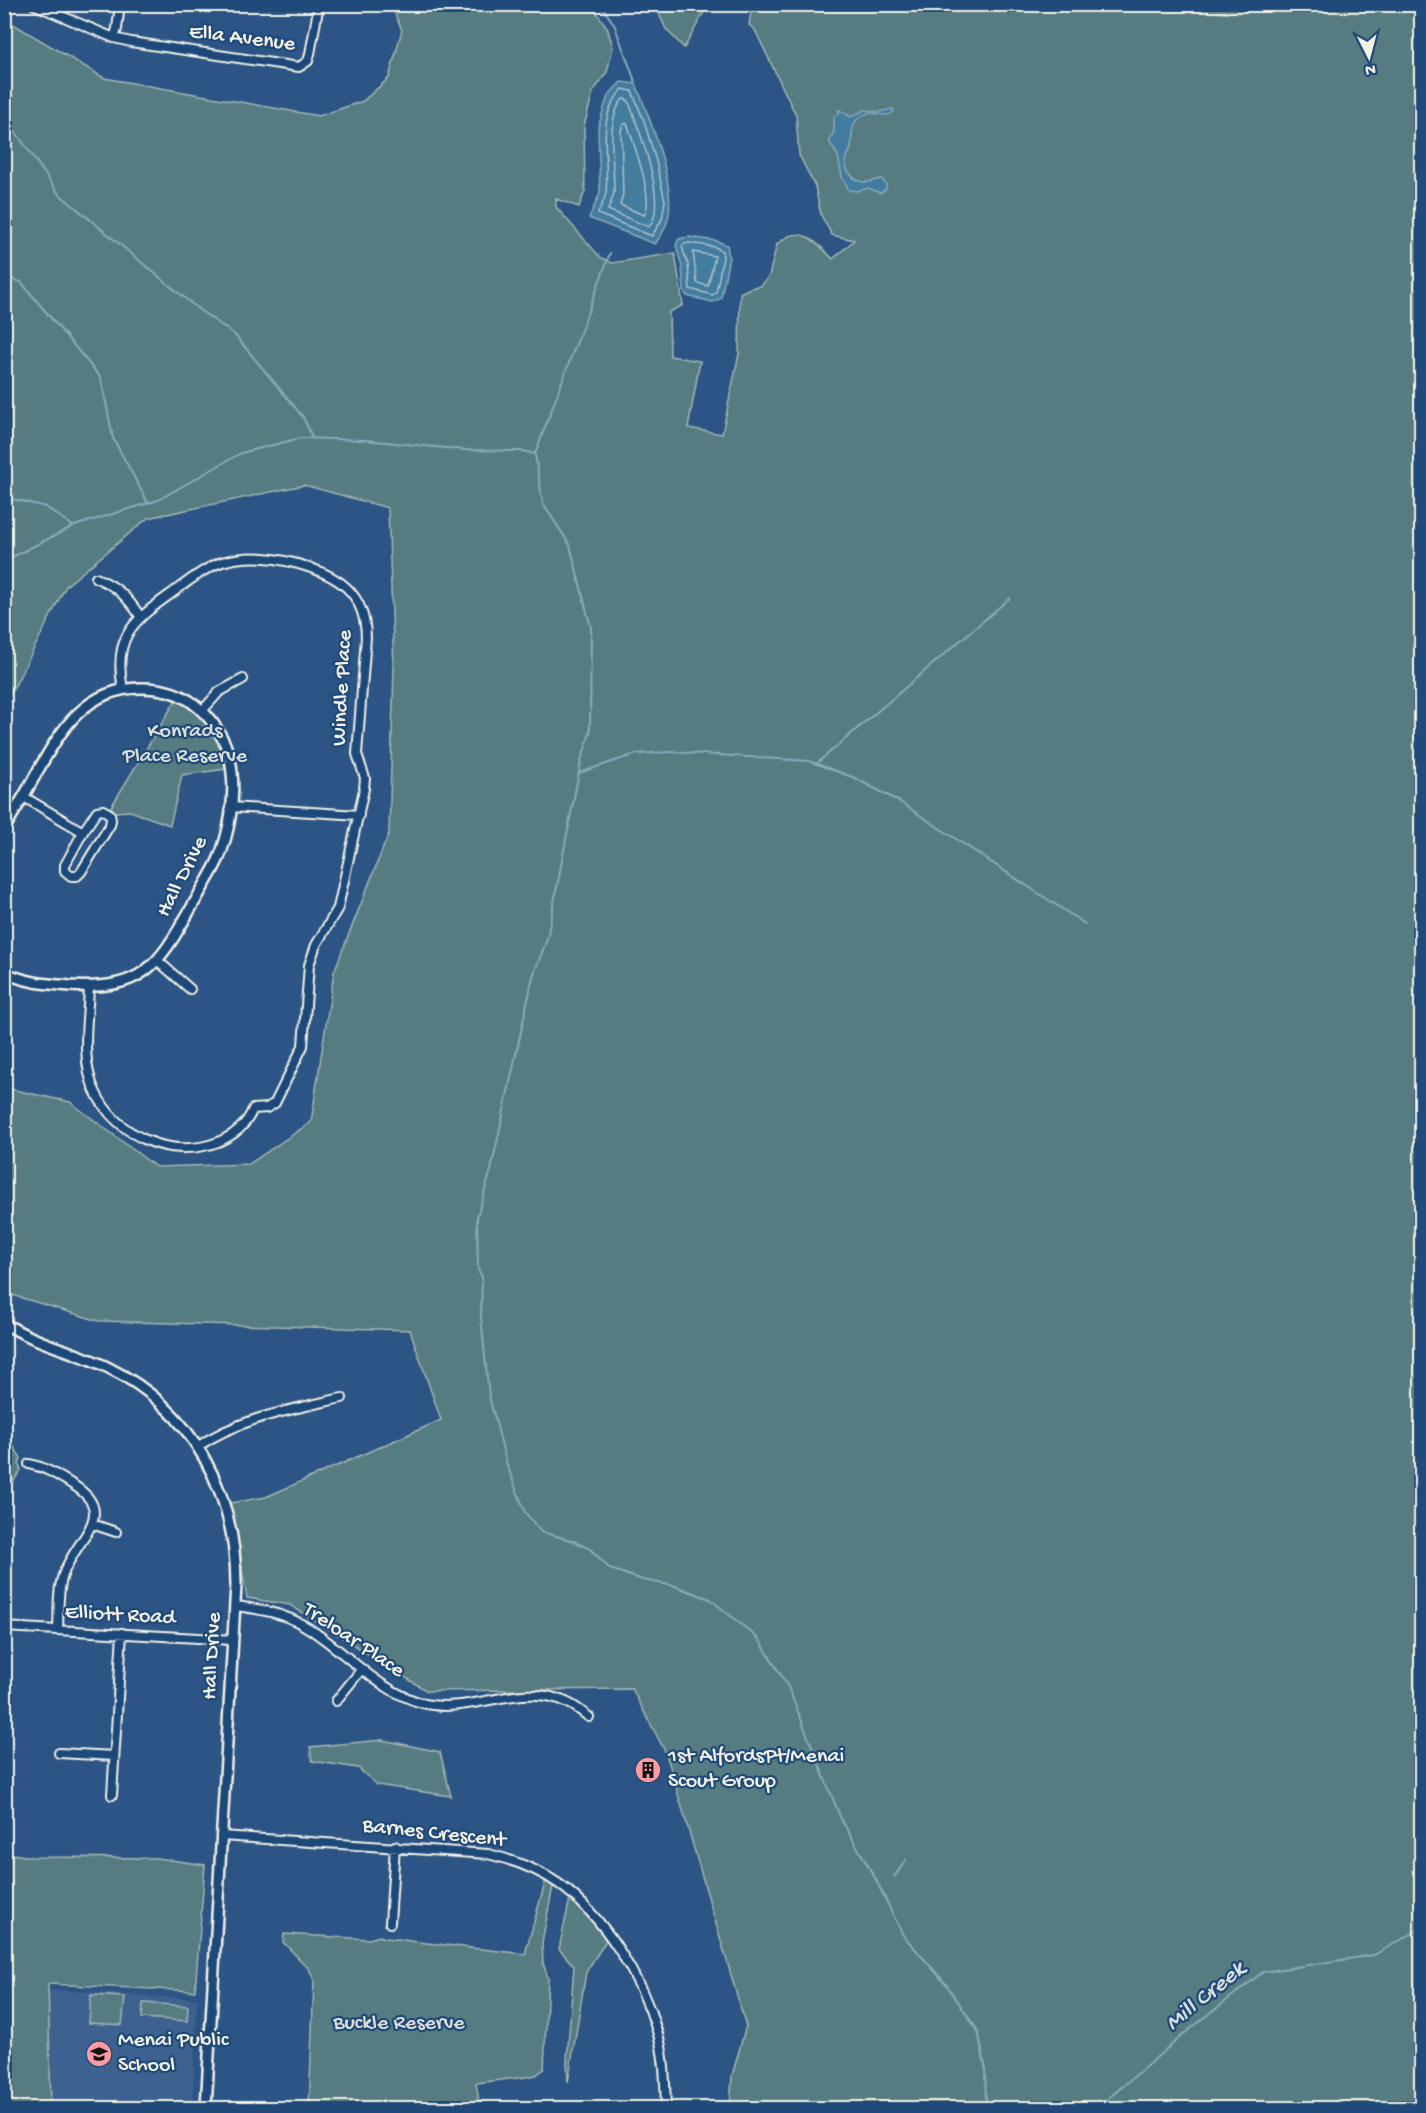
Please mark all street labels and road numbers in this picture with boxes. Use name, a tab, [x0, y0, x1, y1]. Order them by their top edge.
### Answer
street label: Ella Avenue	[187, 20, 297, 59]
street label: Windle Place	[327, 629, 359, 747]
street label: Hall Drive	[152, 831, 215, 922]
street label: Treloar Place	[296, 1596, 409, 1685]
street label: Elliott Road	[64, 1600, 178, 1632]
street label: Hall Drive	[198, 1611, 228, 1700]
street label: Barnes Crescent	[360, 1813, 509, 1855]

